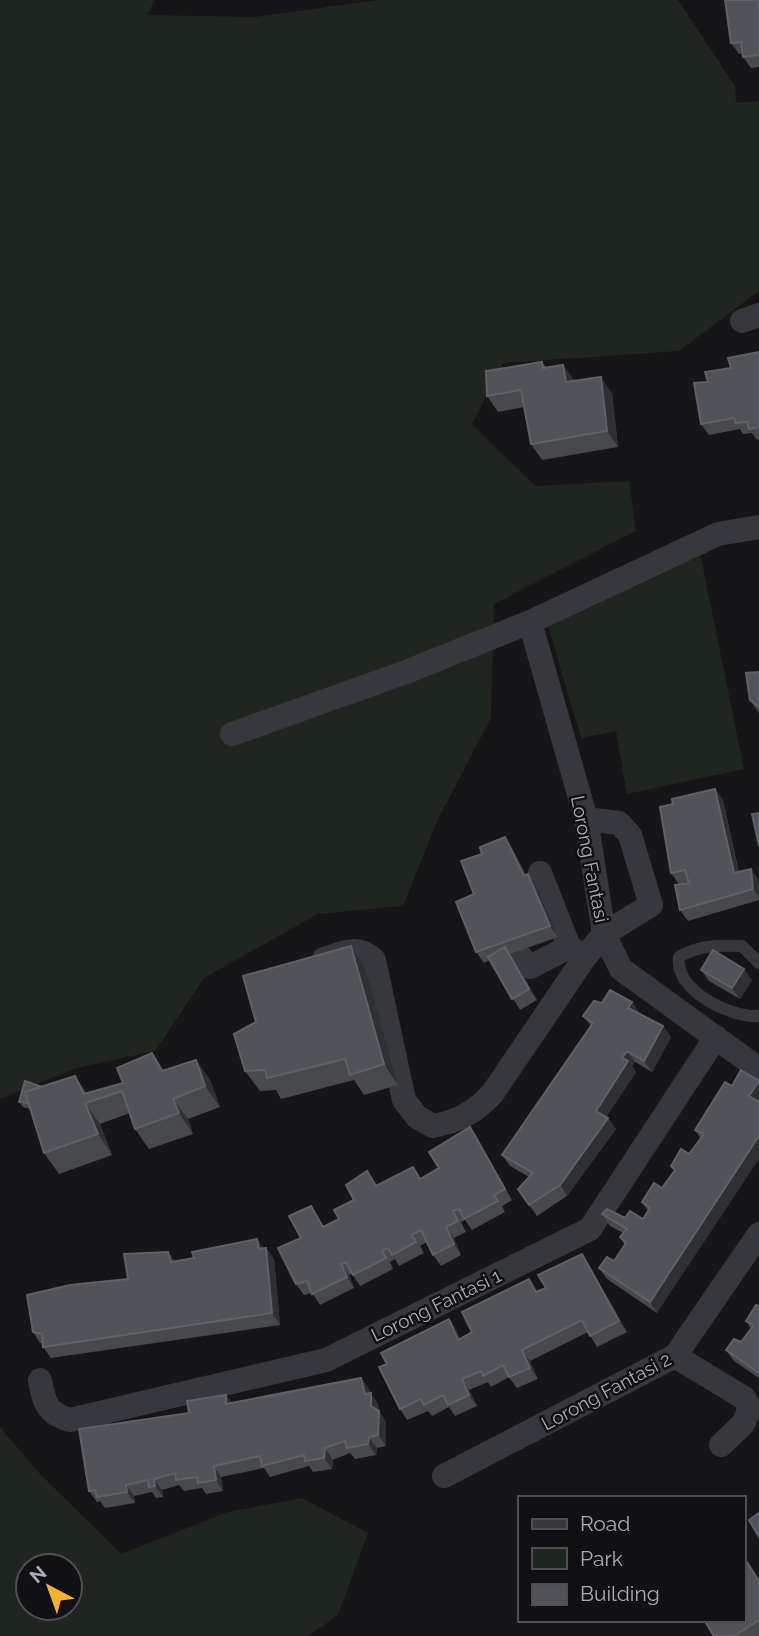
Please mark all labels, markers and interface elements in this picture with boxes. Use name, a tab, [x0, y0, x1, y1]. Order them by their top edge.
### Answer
street label: Lorong Fantasi	[567, 794, 613, 924]
street label: Lorong Fantasi 1	[367, 1264, 505, 1346]
street label: Lorong Fantasi 2	[537, 1348, 675, 1434]
legend	[518, 1496, 745, 1622]
text: Road	[580, 1511, 630, 1536]
text: Park	[580, 1546, 623, 1571]
north arrow	[14, 1552, 84, 1622]
text: N	[25, 1561, 51, 1587]
text: Building	[580, 1581, 660, 1606]

